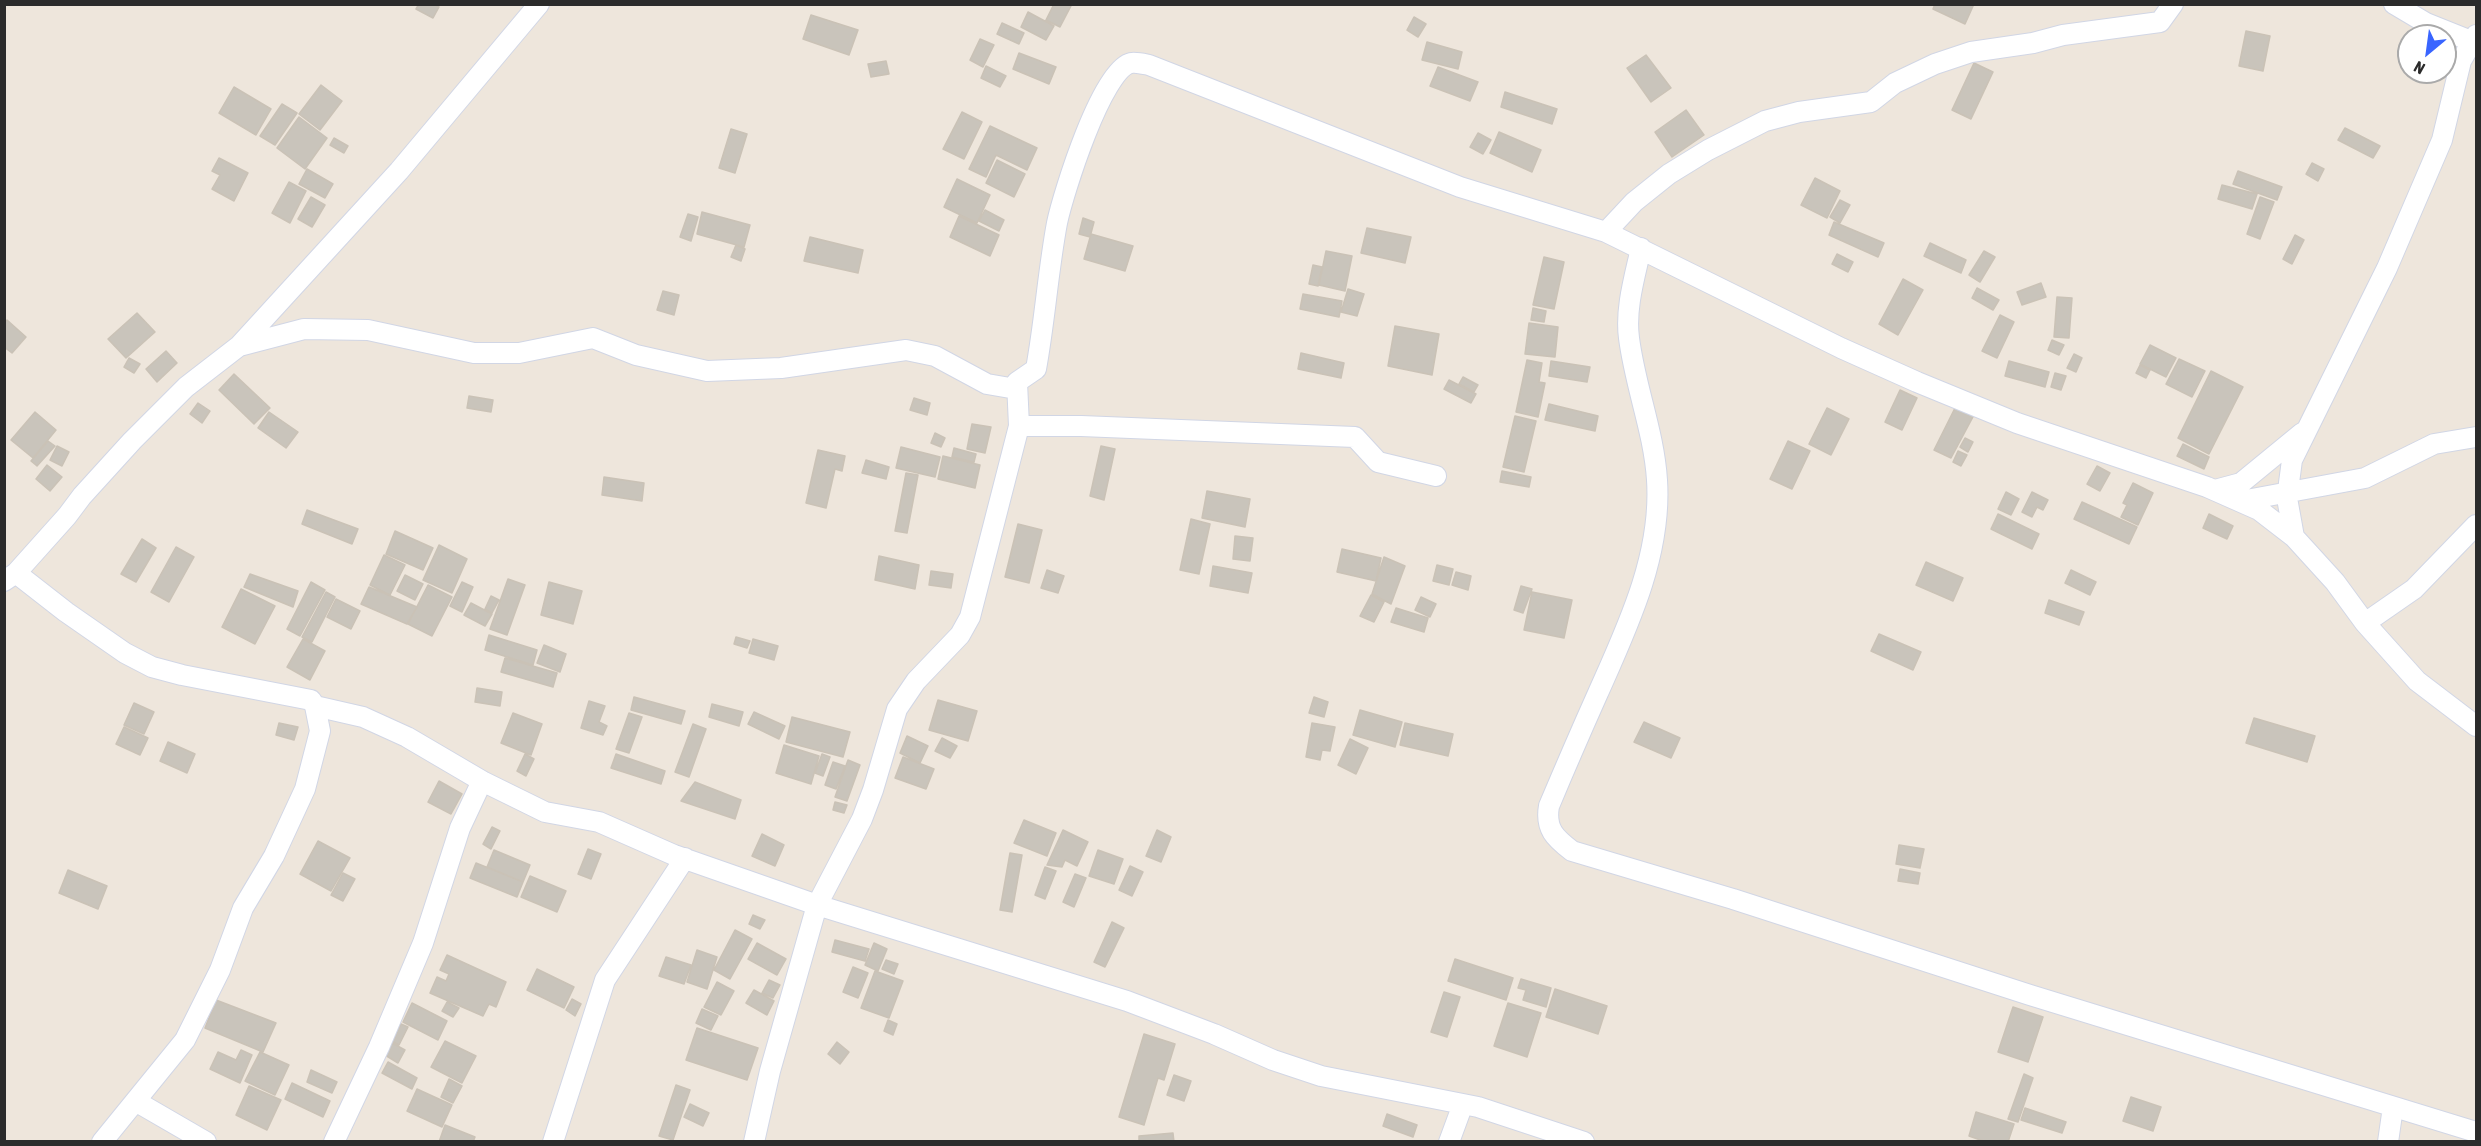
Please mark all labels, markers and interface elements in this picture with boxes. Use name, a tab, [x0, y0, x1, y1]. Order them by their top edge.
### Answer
north arrow	[2397, 24, 2457, 84]
text: N	[2411, 58, 2428, 78]

